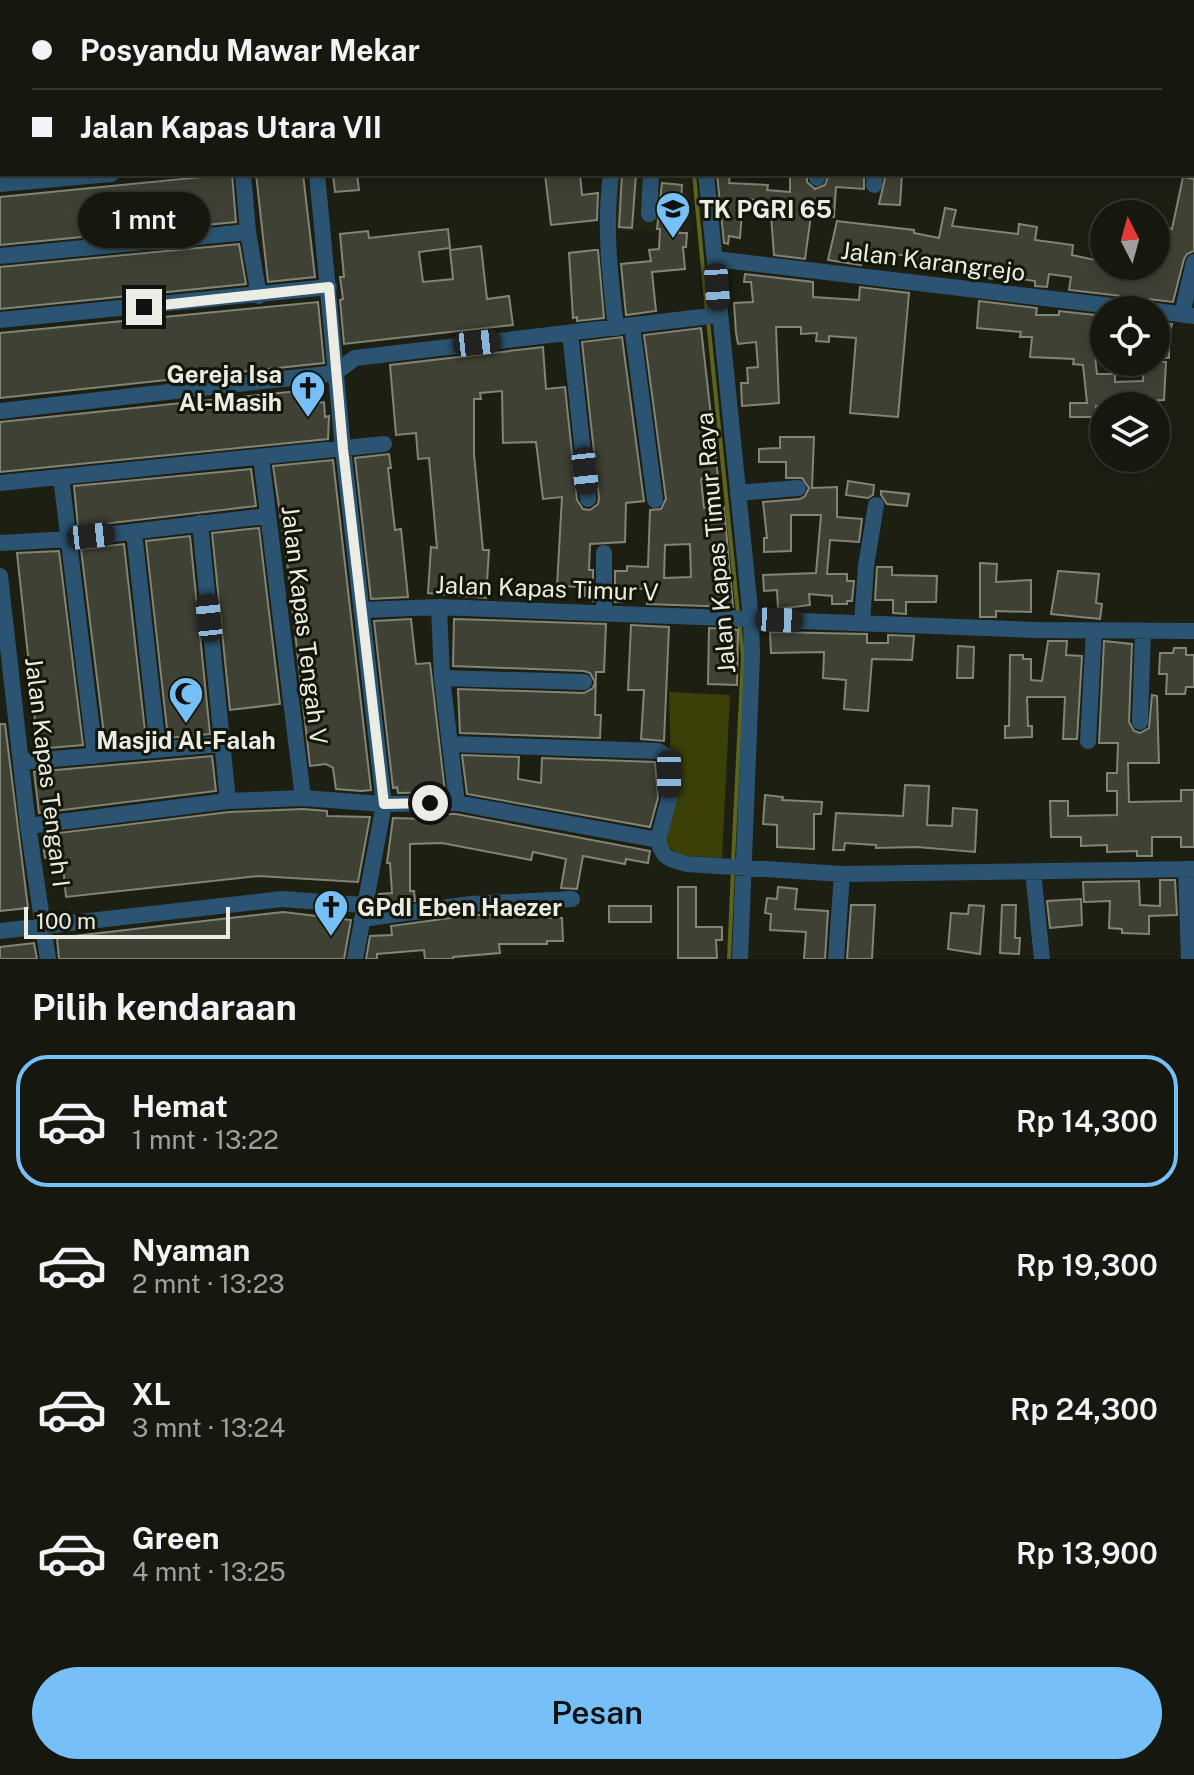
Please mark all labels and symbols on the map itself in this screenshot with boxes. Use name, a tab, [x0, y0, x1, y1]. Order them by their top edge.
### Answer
school or university icon: TK PGRI 65	[654, 190, 692, 240]
callout: 1 mnt	[78, 191, 210, 247]
place label: TK PGRI 65	[699, 195, 832, 223]
north arrow	[1090, 200, 1170, 280]
street label: Jalan Karangrejo	[839, 236, 1027, 286]
car	[703, 262, 731, 312]
route end	[126, 289, 162, 325]
car	[452, 329, 502, 357]
place label: Gereja Isa Al-Masih	[167, 360, 282, 416]
church icon: Gereja Isa Al-Masih	[289, 369, 327, 419]
street label: Jalan Kapas Timur Raya	[690, 411, 740, 675]
car	[571, 446, 599, 496]
street label: Jalan Kapas Tengah V	[276, 504, 334, 746]
car	[66, 522, 116, 550]
street label: Jalan Kapas Timur V	[435, 570, 659, 606]
car	[195, 593, 223, 643]
car	[755, 607, 803, 633]
street label: Jalan Kapas Tengah I	[20, 655, 76, 889]
mosque icon: Masjid Al-Falah	[167, 675, 205, 725]
place label: Masjid Al-Falah	[96, 726, 276, 754]
car	[657, 750, 681, 798]
route start	[412, 785, 448, 821]
church icon: GPdI Eben Haezer	[312, 888, 350, 938]
place label: GPdI Eben Haezer	[357, 893, 562, 921]
scale bar	[24, 903, 230, 939]

